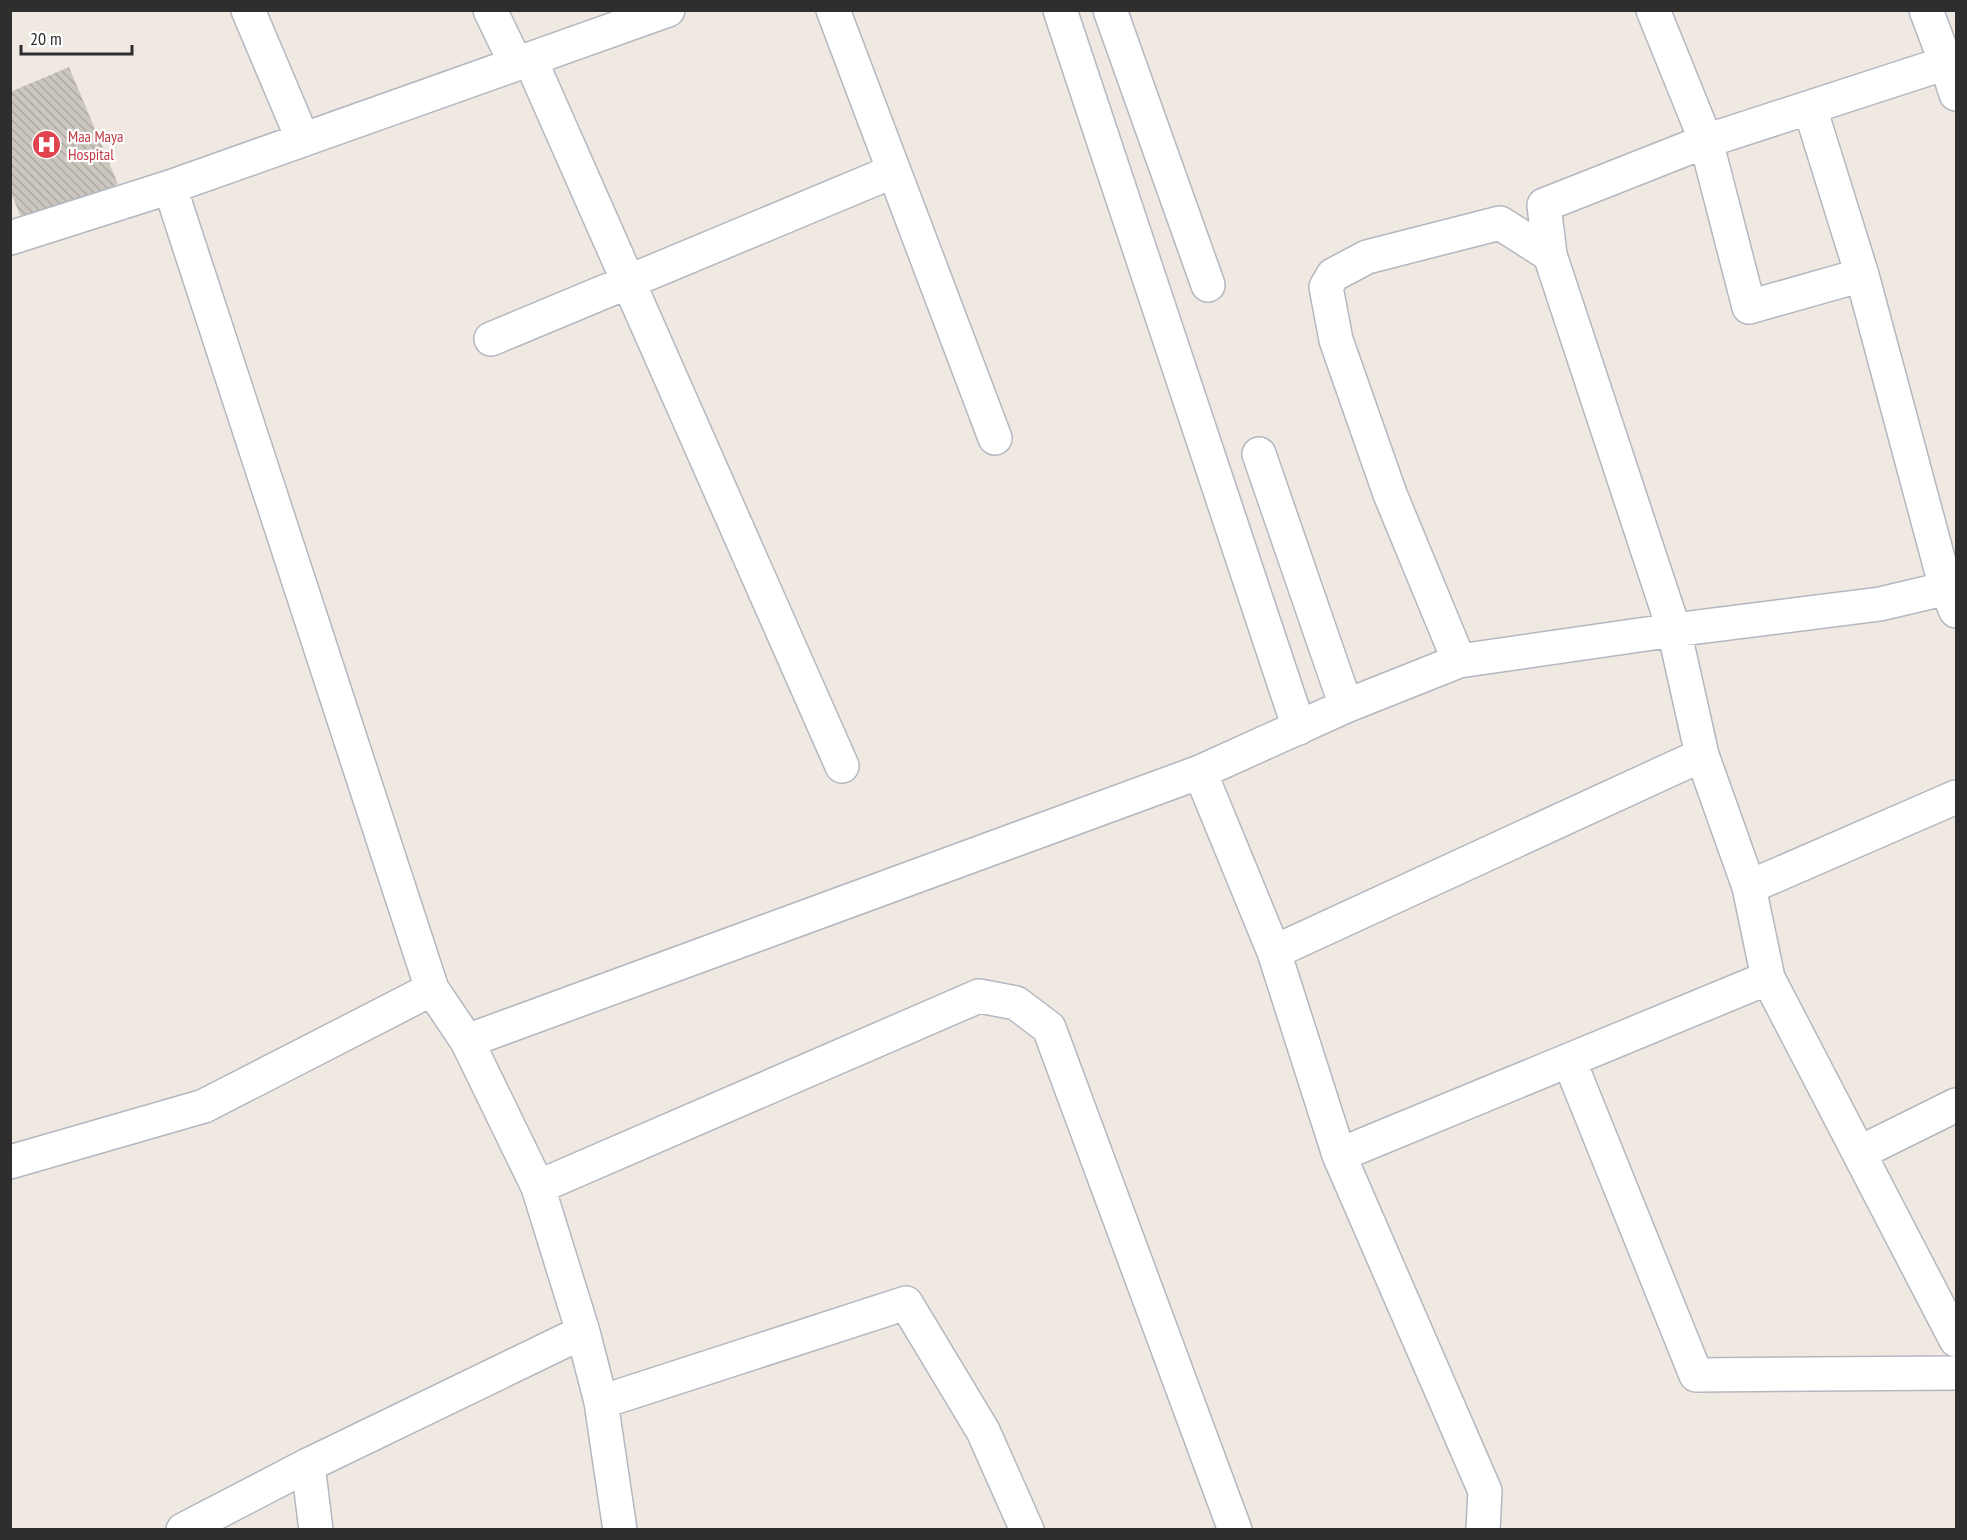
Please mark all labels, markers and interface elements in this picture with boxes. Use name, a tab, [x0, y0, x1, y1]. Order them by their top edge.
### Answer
scale bar	[21, 18, 132, 56]
text: 20 m	[30, 27, 62, 50]
place label: Maa Maya Hospital	[68, 126, 123, 164]
hospital icon: Maa Maya Hospital	[31, 129, 63, 161]

